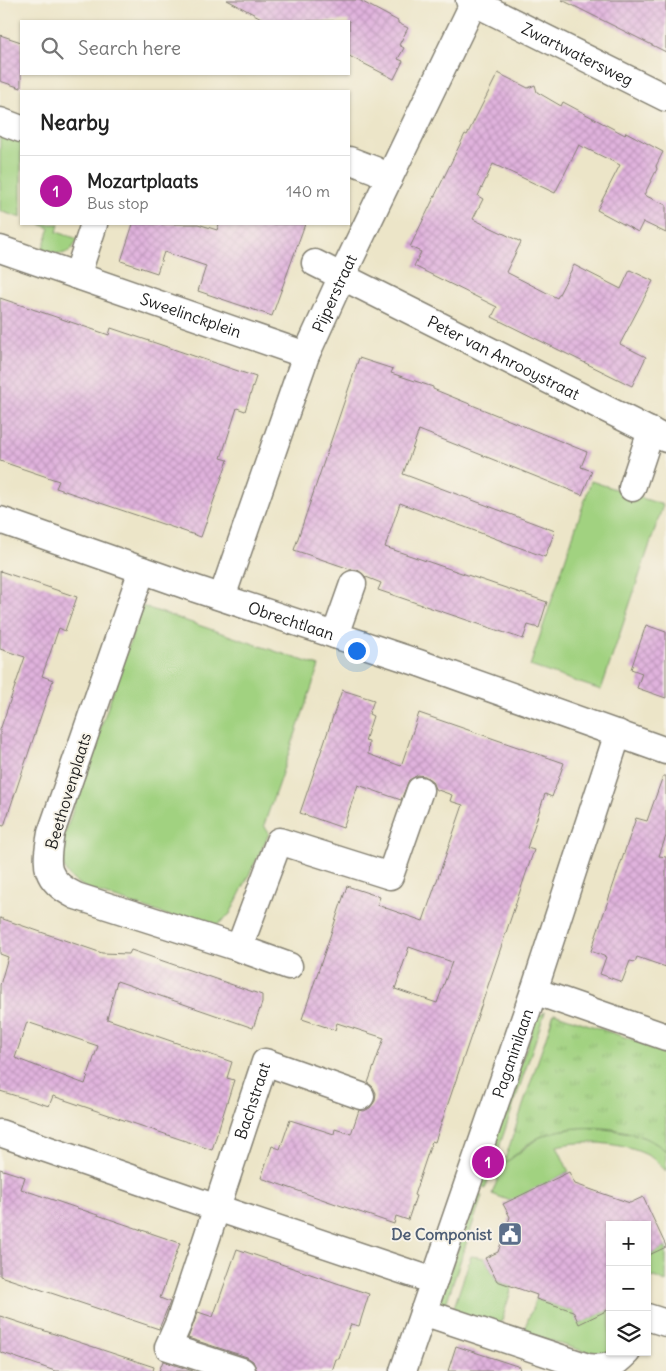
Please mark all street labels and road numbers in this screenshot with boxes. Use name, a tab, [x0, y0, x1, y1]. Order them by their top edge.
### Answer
street label: Zwartwatersweg	[518, 18, 636, 90]
street label: Pijperstraat	[308, 250, 361, 336]
street label: Sweelinckplein	[138, 288, 244, 342]
street label: Peter van Anrooystraat	[424, 311, 583, 404]
street label: Obrechtlaan	[245, 597, 337, 644]
street label: Beethovenplaats	[41, 730, 95, 852]
street label: Paganinilaan	[488, 1006, 537, 1101]
street label: Bachstraat	[230, 1059, 274, 1142]

